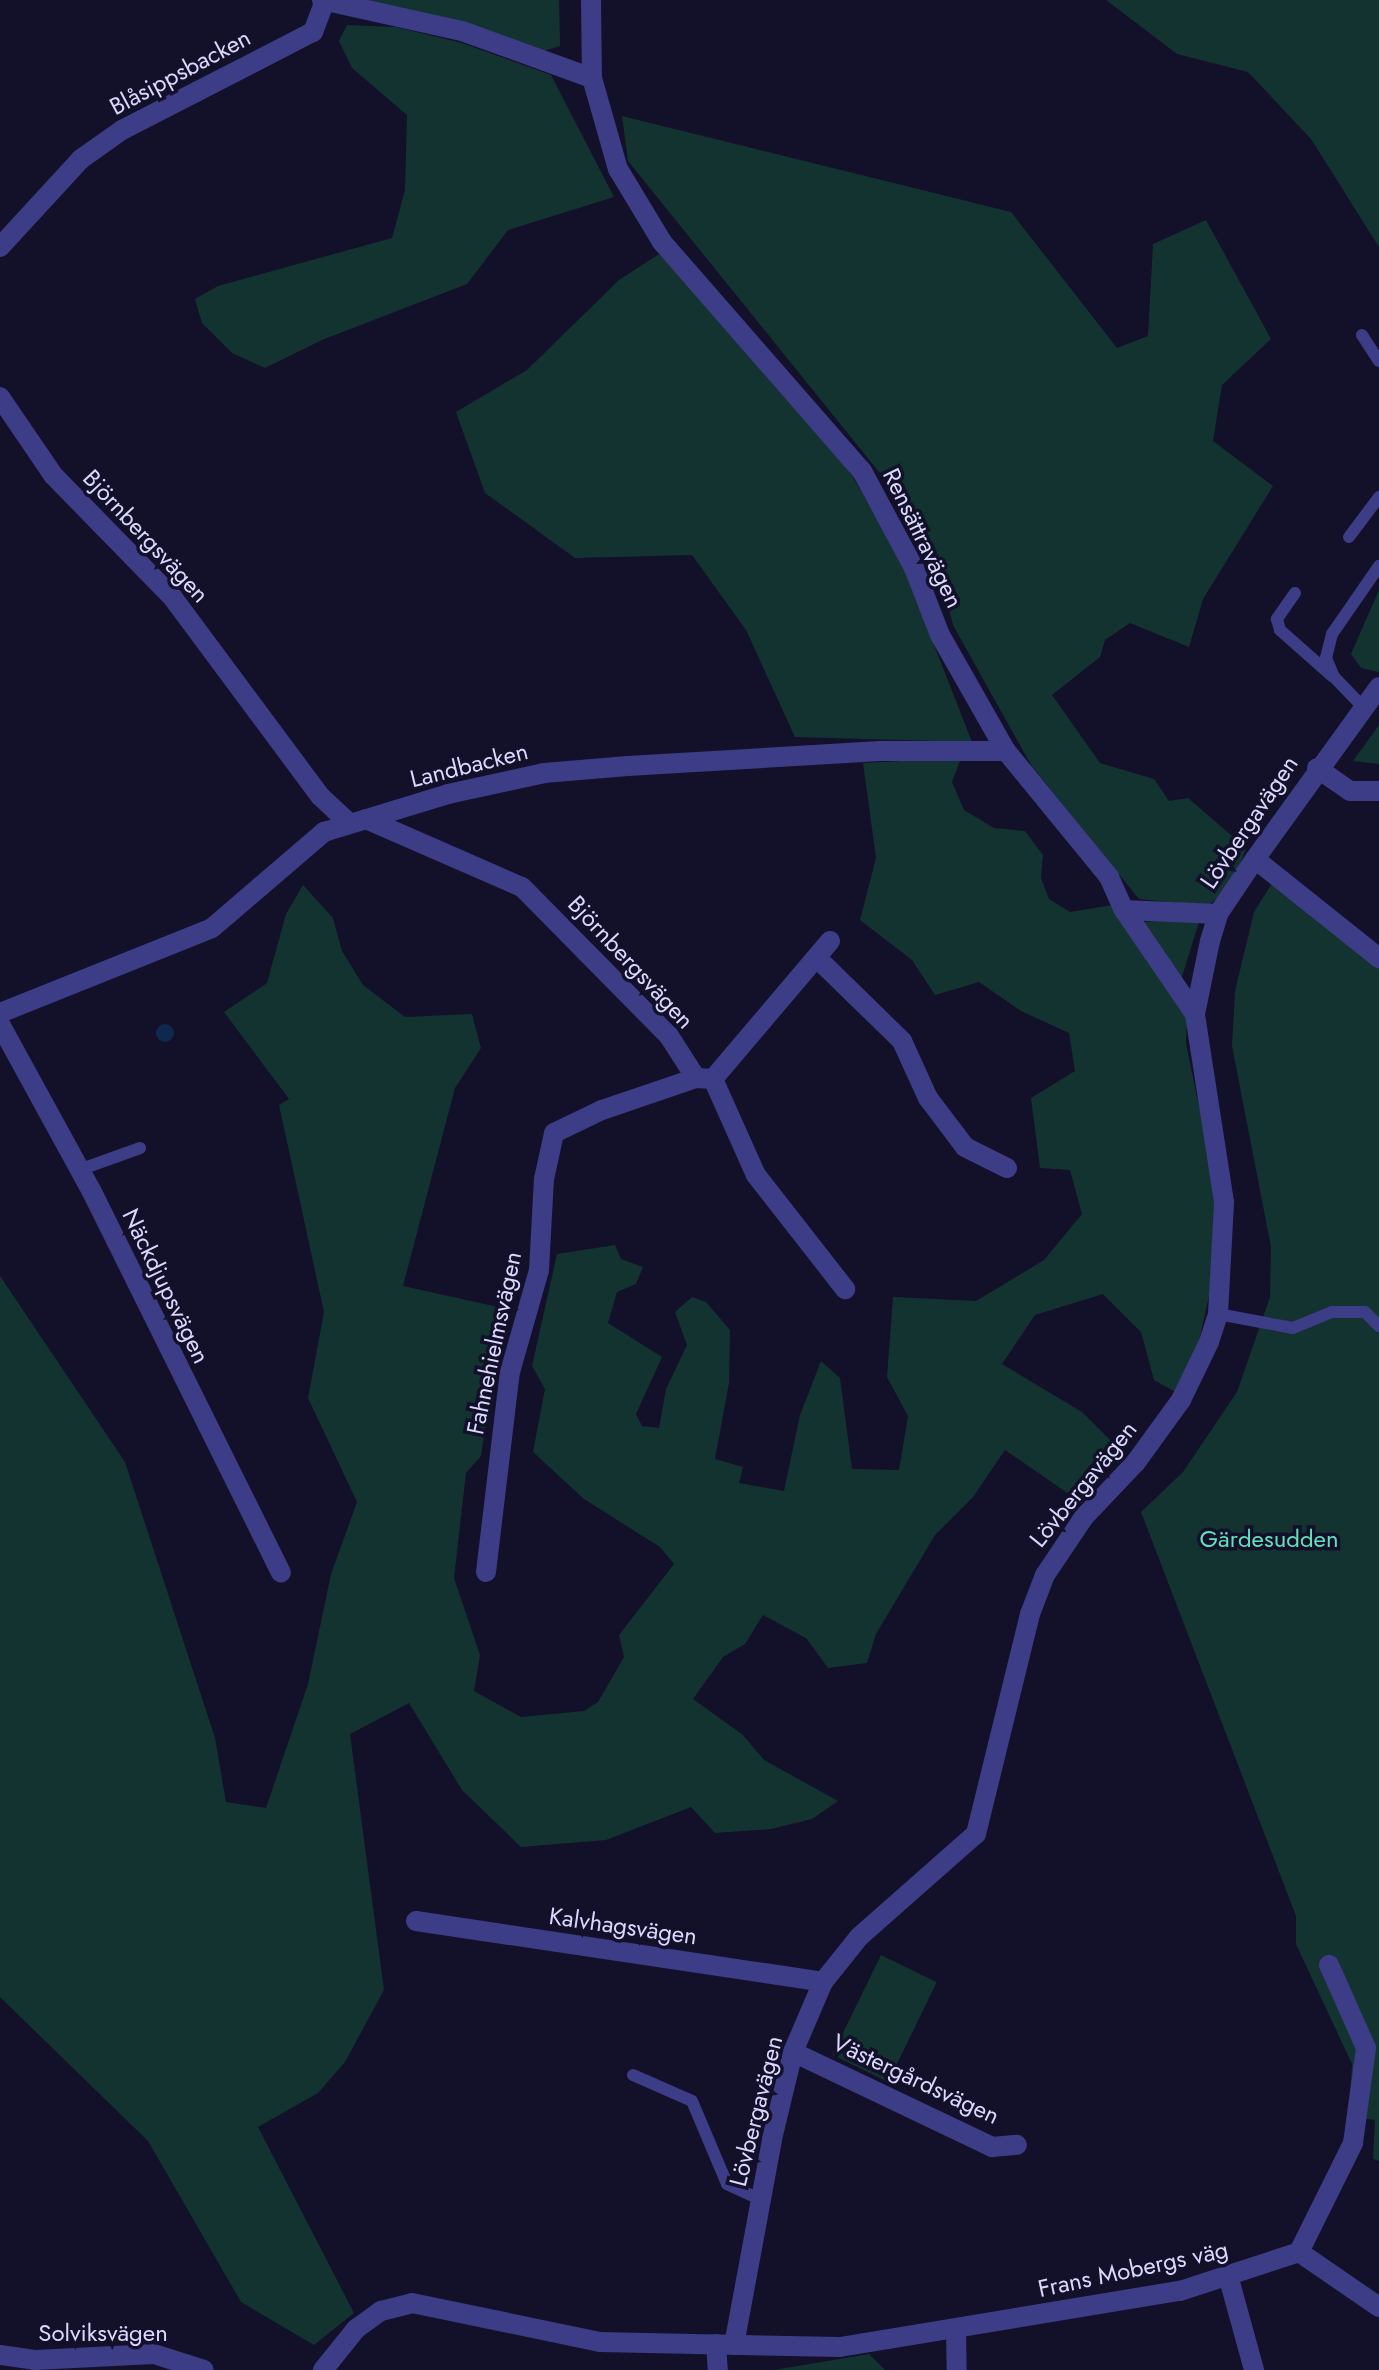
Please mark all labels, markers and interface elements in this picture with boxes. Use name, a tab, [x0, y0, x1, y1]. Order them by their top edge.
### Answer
street label: Blåsippsbacken	[105, 23, 255, 121]
street label: Björnbergsvägen	[77, 464, 215, 608]
street label: Rensättravägen	[877, 464, 969, 612]
street label: Landbacken	[407, 736, 531, 794]
street label: Lövbergavägen	[1194, 750, 1304, 894]
street label: Björnbergsvägen	[562, 890, 700, 1034]
street label: Näckdjupsvägen	[116, 1204, 216, 1368]
street label: Fahnehielmsvägen	[461, 1249, 527, 1437]
street label: Lövbergavägen	[1023, 1415, 1143, 1553]
park label: Gärdesudden	[1199, 1525, 1339, 1553]
street label: Kalvhagsvägen	[547, 1901, 699, 1951]
street label: Västergårdsvägen	[828, 2028, 1004, 2130]
street label: Lövbergavägen	[723, 2033, 789, 2189]
street label: Frans Mobergs väg	[1035, 2235, 1231, 2303]
street label: Solviksvägen	[38, 2319, 168, 2347]

